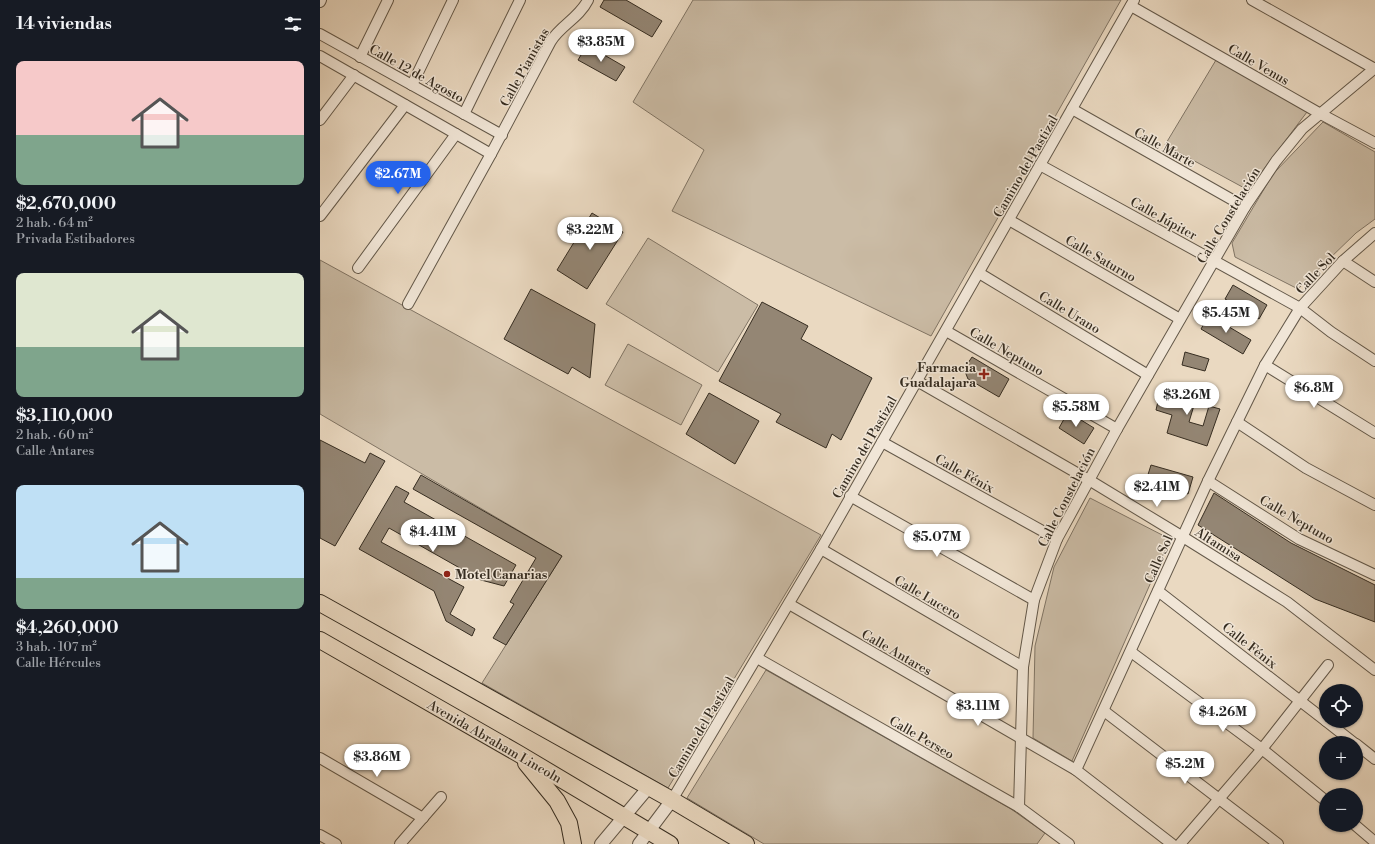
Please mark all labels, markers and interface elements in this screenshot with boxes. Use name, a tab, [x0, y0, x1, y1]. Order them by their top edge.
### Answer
text: 14 viviendas	[16, 13, 112, 35]
icon: filters	[282, 13, 304, 35]
street label: Calle Pianistas	[497, 25, 553, 109]
pin: $3.85M	[568, 29, 634, 63]
text: $3.85M	[577, 34, 625, 50]
street label: Calle 12 de Agosto	[366, 41, 467, 107]
street label: Calle Venus	[1225, 41, 1292, 89]
icon: home	[124, 87, 196, 159]
street label: Camino del Pastizal	[990, 112, 1062, 221]
street label: Calle Marte	[1131, 125, 1198, 171]
pin: $2.67M	[365, 161, 431, 195]
street label: Calle Constelación	[1194, 164, 1264, 267]
text: $2.67M	[375, 166, 421, 182]
text: $2,670,000	[16, 193, 116, 215]
street label: Calle Júpiter	[1127, 194, 1200, 244]
text: 2 hab. · 64 m²	[16, 215, 93, 231]
pin: $3.22M	[557, 217, 623, 251]
text: $3.22M	[566, 222, 614, 238]
text: Privada Estibadores	[16, 231, 135, 247]
street label: Calle Saturno	[1062, 232, 1139, 286]
street label: Calle Sol	[1292, 249, 1339, 298]
street label: Calle Urano	[1036, 288, 1103, 337]
icon: home	[124, 299, 196, 371]
pin: $5.45M	[1193, 300, 1259, 334]
text: $5.45M	[1202, 305, 1250, 321]
street label: Calle Neptuno	[967, 324, 1046, 380]
place label: Farmacia Guadalajara	[900, 360, 977, 391]
marker: Farmacia Guadalajara	[979, 369, 989, 379]
pin: $6.8M	[1286, 375, 1342, 409]
text: $6.8M	[1294, 380, 1334, 396]
pin: $3.26M	[1154, 382, 1220, 416]
text: $3.26M	[1163, 387, 1211, 403]
street label: Camino del Pastizal	[829, 393, 901, 502]
pin: $5.58M	[1043, 394, 1109, 428]
text: $5.58M	[1052, 399, 1100, 415]
text: $3,110,000	[16, 405, 113, 427]
text: 2 hab. · 60 m²	[16, 427, 93, 443]
text: Calle Antares	[16, 443, 94, 459]
street label: Calle Constelación	[1035, 445, 1099, 550]
street label: Calle Fénix	[932, 451, 997, 497]
pin: $2.41M	[1124, 474, 1190, 508]
text: $2.41M	[1134, 479, 1180, 495]
street label: Calle Neptuno	[1257, 492, 1336, 548]
icon: home	[124, 511, 196, 583]
pin: $4.41M	[400, 519, 466, 553]
text: $4.41M	[410, 524, 456, 540]
pin: $5.07M	[904, 524, 970, 558]
street label: Altamisa	[1191, 524, 1245, 566]
text: $5.07M	[913, 529, 961, 545]
street label: Calle Sol	[1141, 533, 1177, 586]
place label: Motel Canarias	[455, 567, 548, 583]
marker: Motel Canarias	[442, 569, 452, 579]
street label: Calle Lucero	[891, 572, 964, 623]
text: $4,260,000	[16, 617, 119, 639]
street label: Calle Fénix	[1219, 619, 1280, 672]
street label: Calle Antares	[859, 626, 935, 680]
text: 3 hab. · 107 m²	[16, 639, 97, 655]
text: Calle Hércules	[16, 655, 101, 671]
street label: Camino del Pastizal	[665, 674, 739, 781]
map controls	[1319, 684, 1363, 832]
button: locate	[1319, 684, 1363, 728]
pin: $3.11M	[945, 693, 1011, 727]
street label: Avenida Abraham Lincoln	[424, 696, 565, 787]
text: $3.11M	[956, 698, 1000, 714]
pin: $4.26M	[1190, 699, 1256, 733]
text: $4.26M	[1199, 704, 1247, 720]
street label: Calle Perseo	[886, 713, 957, 763]
button: +	[1319, 736, 1363, 780]
pin: $3.86M	[344, 744, 410, 778]
text: $3.86M	[353, 749, 401, 765]
pin: $5.2M	[1157, 751, 1213, 785]
text: $5.2M	[1165, 756, 1205, 772]
button: −	[1319, 788, 1363, 832]

